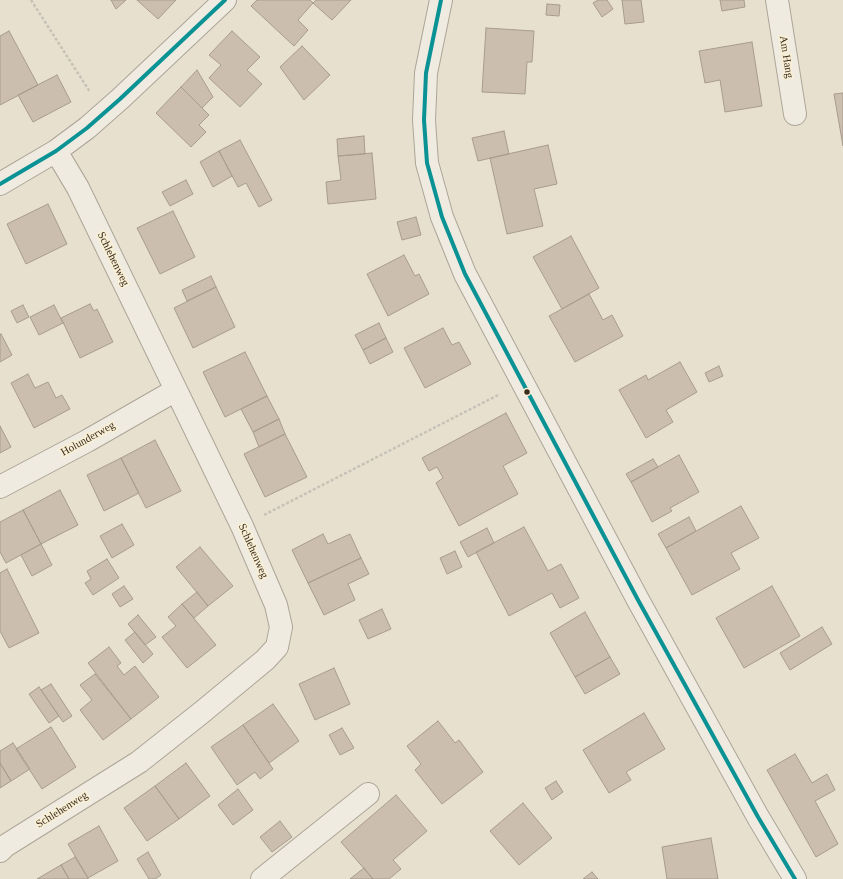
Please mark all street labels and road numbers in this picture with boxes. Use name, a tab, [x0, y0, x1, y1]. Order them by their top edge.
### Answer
street label: Am Hang	[776, 35, 796, 79]
street label: Schlehenweg	[94, 230, 132, 288]
street label: Holunderweg	[59, 419, 117, 459]
street label: Schlehenweg	[235, 522, 271, 580]
street label: Schlehenweg	[34, 789, 90, 831]

